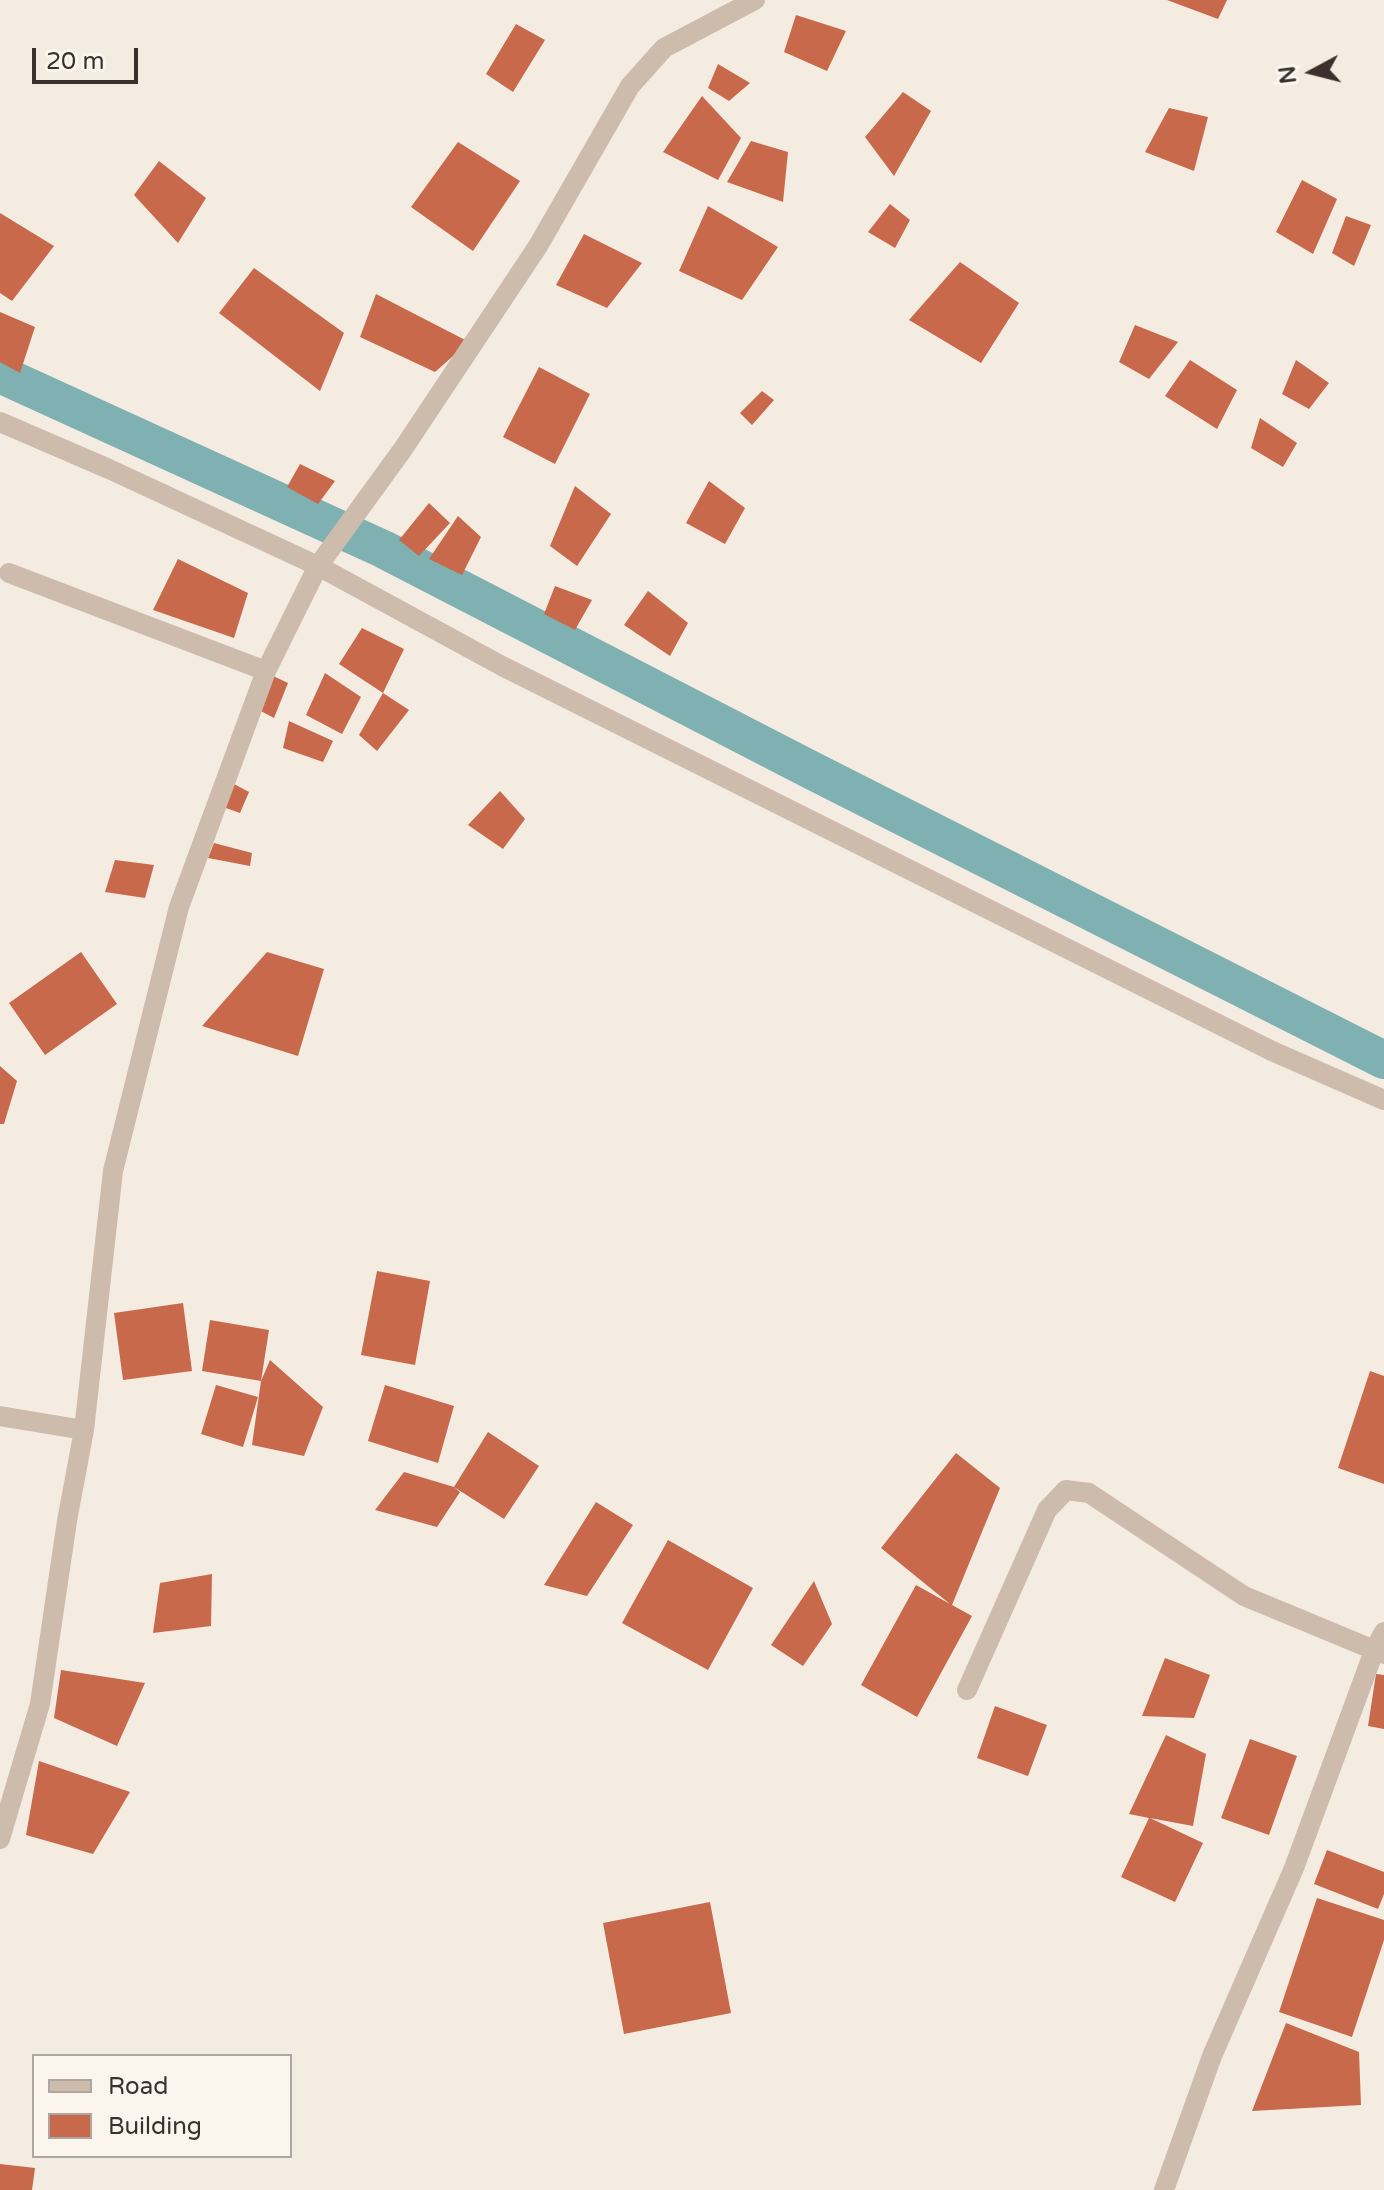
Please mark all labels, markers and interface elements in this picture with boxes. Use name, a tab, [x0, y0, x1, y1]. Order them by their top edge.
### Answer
scale bar	[36, 32, 142, 82]
north arrow	[1272, 32, 1352, 112]
text: 20 m	[46, 47, 104, 76]
text: N	[1274, 65, 1302, 85]
legend	[32, 2054, 292, 2158]
text: Road	[108, 2072, 168, 2101]
text: Building	[108, 2112, 202, 2141]

